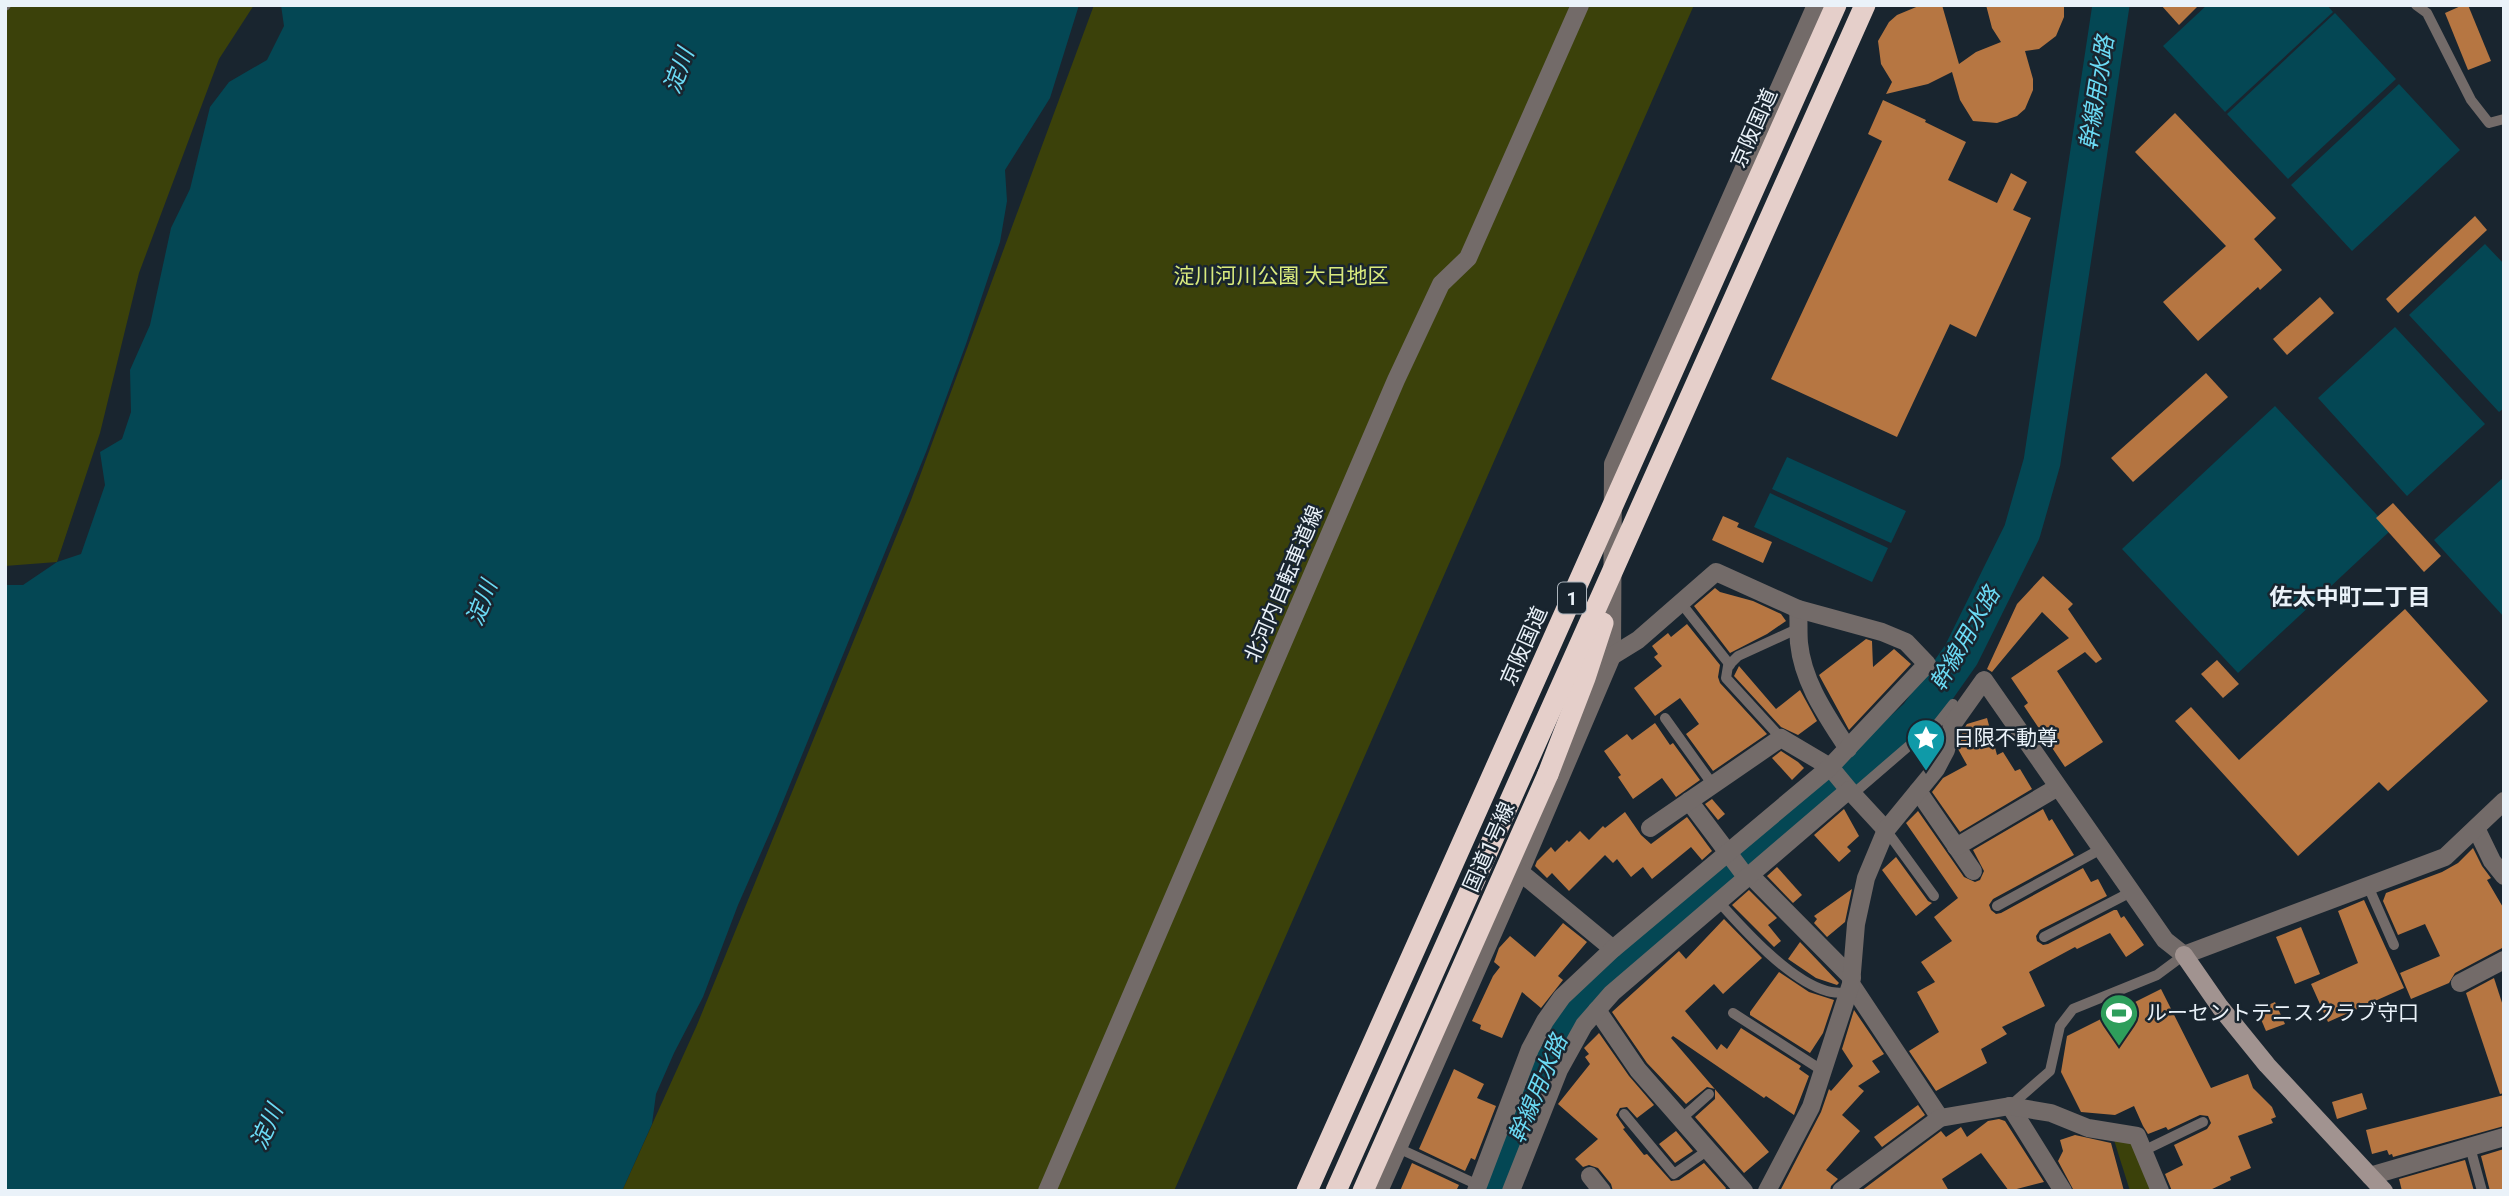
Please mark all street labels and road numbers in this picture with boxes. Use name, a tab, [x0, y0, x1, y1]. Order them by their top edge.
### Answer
street label: 京阪国道	[1726, 85, 1782, 171]
street label: 北河内自転車道線	[1240, 502, 1328, 666]
road number: 1	[1558, 582, 1586, 614]
street label: 京阪国道	[1496, 603, 1552, 689]
street label: 国道1号線	[1459, 798, 1519, 896]

